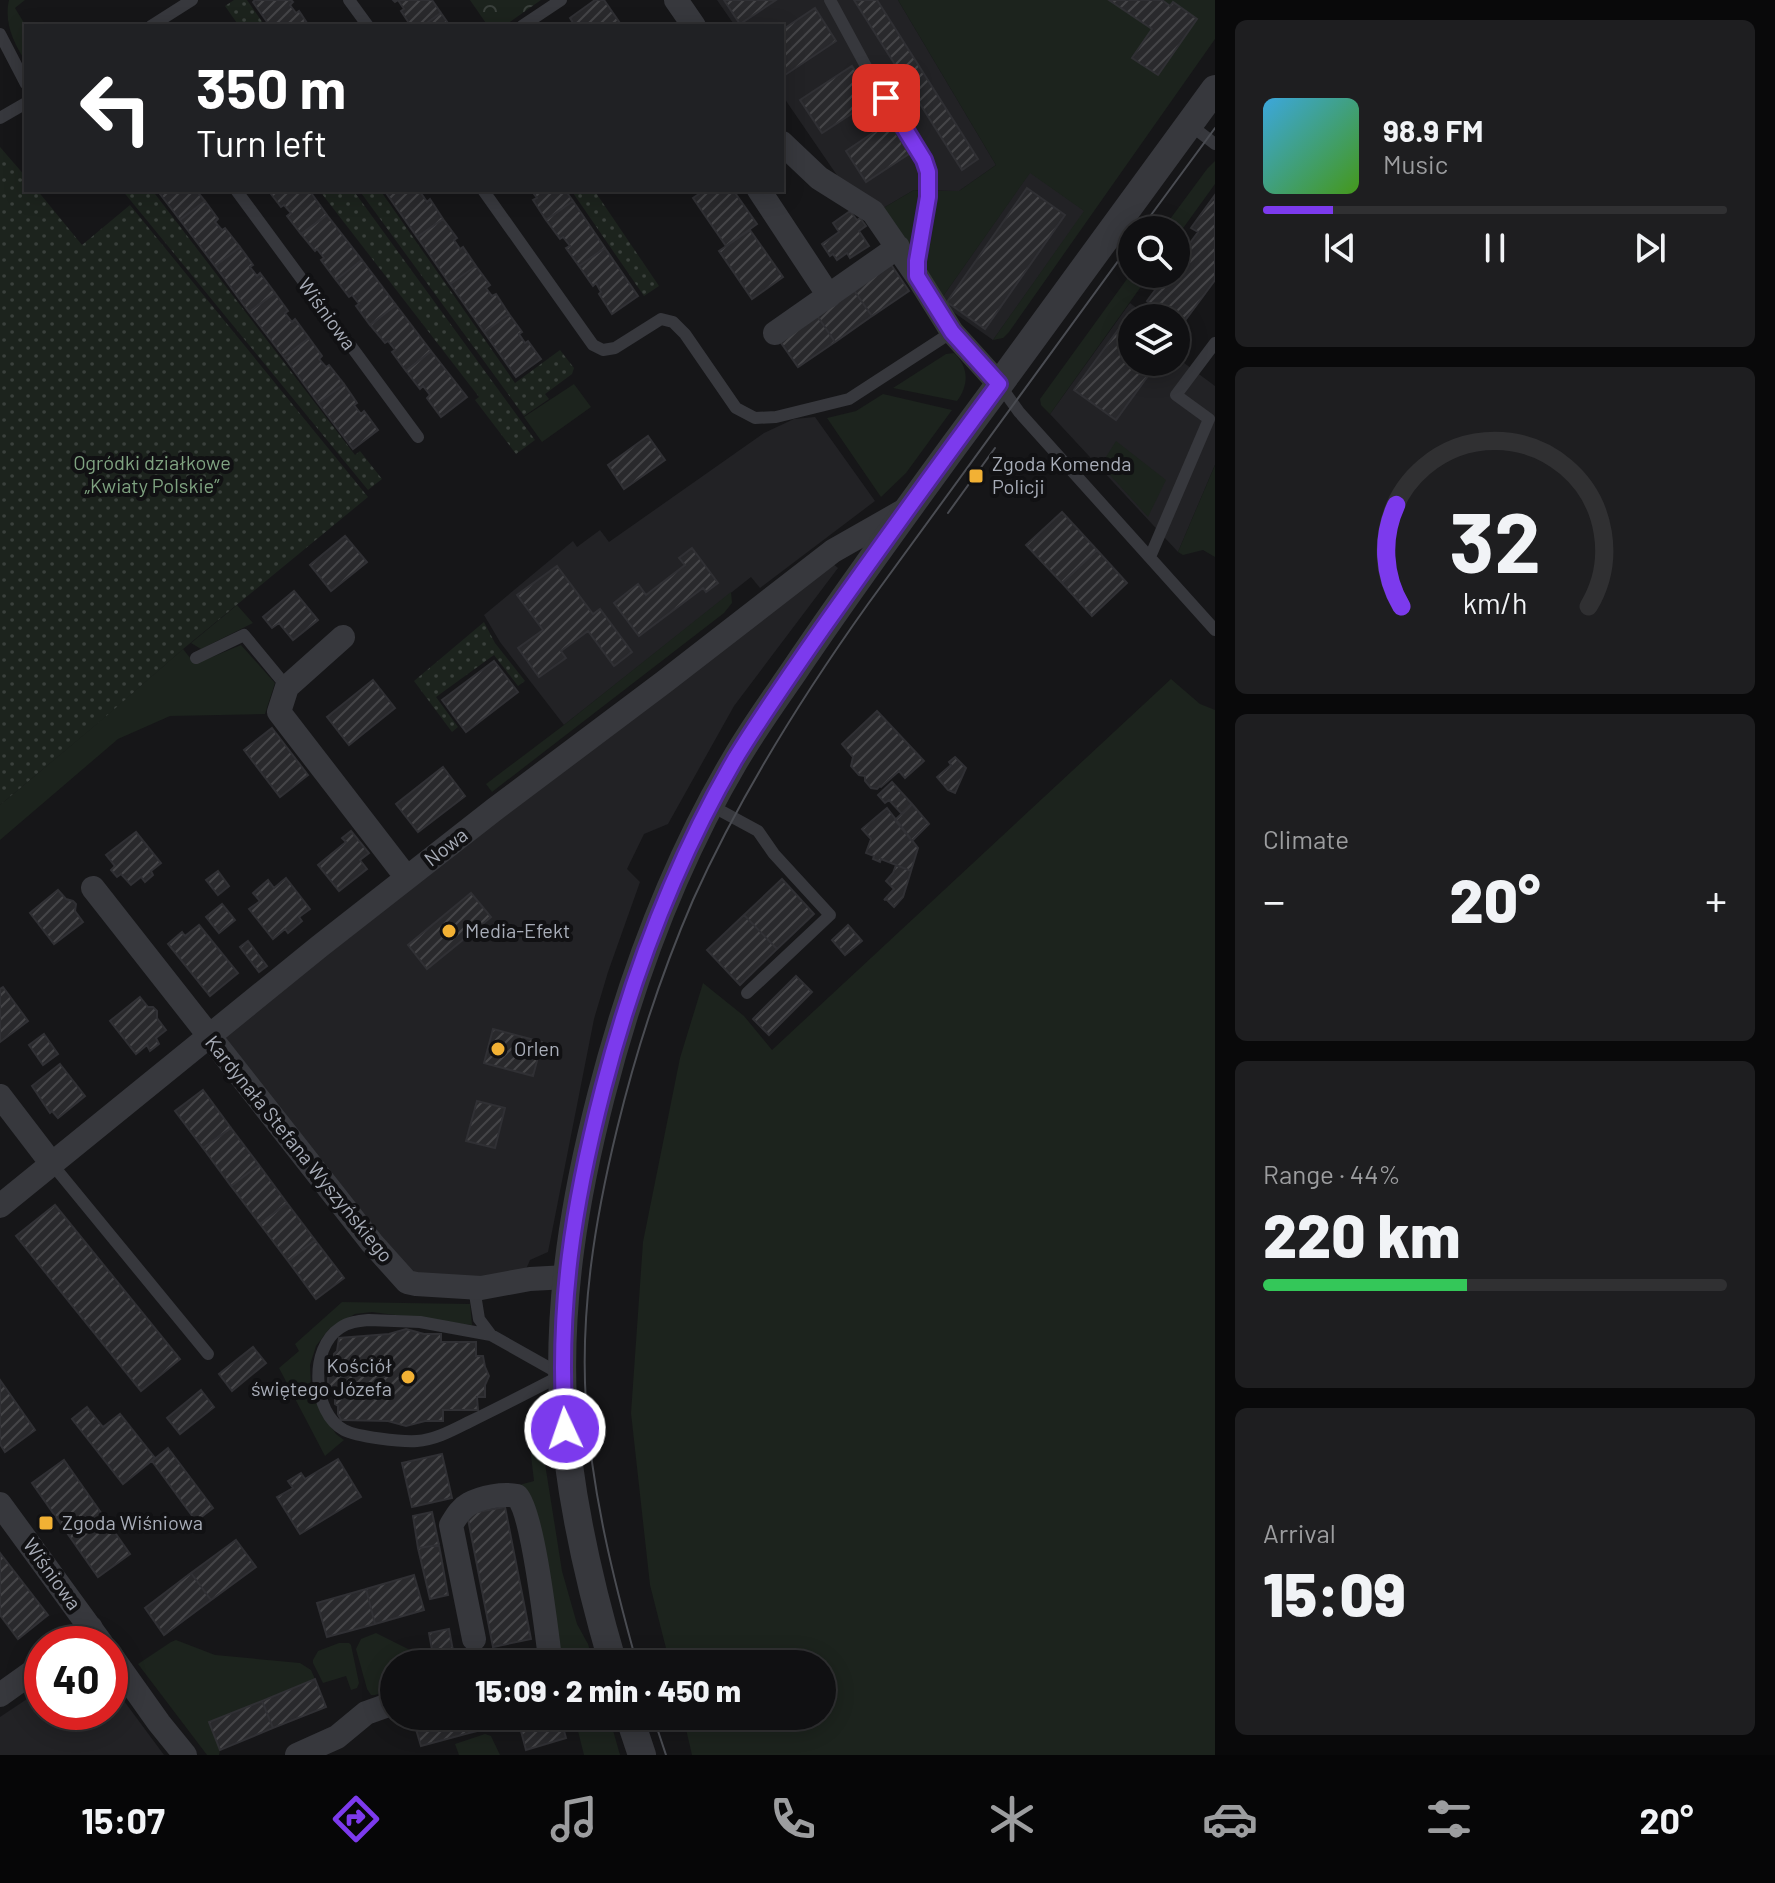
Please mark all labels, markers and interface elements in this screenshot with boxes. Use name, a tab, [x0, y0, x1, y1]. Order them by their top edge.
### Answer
text: 350 m	[196, 53, 346, 120]
icon: left	[64, 56, 168, 160]
pin	[852, 64, 920, 132]
icon: arrive	[864, 76, 908, 120]
text: 98.9 FM	[1383, 112, 1483, 148]
text: Turn left	[196, 121, 327, 164]
text: Music	[1383, 148, 1448, 179]
map controls	[1118, 216, 1190, 376]
button: search	[1118, 216, 1190, 288]
icon: previous	[1318, 226, 1362, 270]
icon: pause	[1473, 226, 1517, 270]
icon: next	[1628, 226, 1672, 270]
street label: Wiśniowa	[294, 273, 362, 354]
button: layers	[1118, 304, 1190, 376]
park label: Ogródki działkowe „Kwiaty Polskie”	[73, 450, 231, 497]
place label: Zgoda Komenda Policji	[992, 451, 1131, 498]
marker: Zgoda Komenda Policji	[967, 467, 985, 485]
text: 32	[1449, 489, 1541, 589]
text: km/h	[1463, 585, 1527, 620]
street label: Nowa	[419, 822, 472, 871]
text: Climate	[1263, 823, 1349, 854]
text: 20°	[1450, 863, 1540, 935]
text: −	[1263, 873, 1285, 926]
text: +	[1705, 873, 1727, 926]
place label: Media-Efekt	[465, 918, 570, 942]
marker: Media-Efekt	[440, 922, 458, 940]
street label: Kardynała Stefana Wyszyńskiego	[201, 1030, 399, 1266]
place label: Orlen	[514, 1036, 560, 1060]
marker: Orlen	[489, 1040, 507, 1058]
text: Range · 44%	[1263, 1158, 1401, 1189]
text: 220 km	[1263, 1198, 1461, 1270]
place label: Kościół świętego Józefa	[251, 1353, 392, 1400]
marker: Kościół świętego Józefa	[399, 1368, 417, 1386]
position arrow	[523, 1387, 607, 1471]
place label: Zgoda Wiśniowa	[62, 1510, 203, 1534]
marker: Zgoda Wiśniowa	[37, 1514, 55, 1532]
text: Arrival	[1263, 1517, 1336, 1548]
street label: Wiśniowa	[19, 1533, 87, 1614]
text: 15:09	[1263, 1557, 1406, 1629]
speed limit sign: 40	[24, 1626, 128, 1730]
text: 15:09 · 2 min · 450 m	[475, 1672, 741, 1708]
icon: directions	[328, 1791, 384, 1847]
icon: music	[546, 1791, 602, 1847]
icon: phone	[765, 1791, 821, 1847]
icon: climate	[984, 1791, 1040, 1847]
icon: car	[1202, 1791, 1258, 1847]
icon: filters	[1421, 1791, 1477, 1847]
text: 15:07	[81, 1798, 165, 1841]
text: 20°	[1639, 1798, 1694, 1841]

